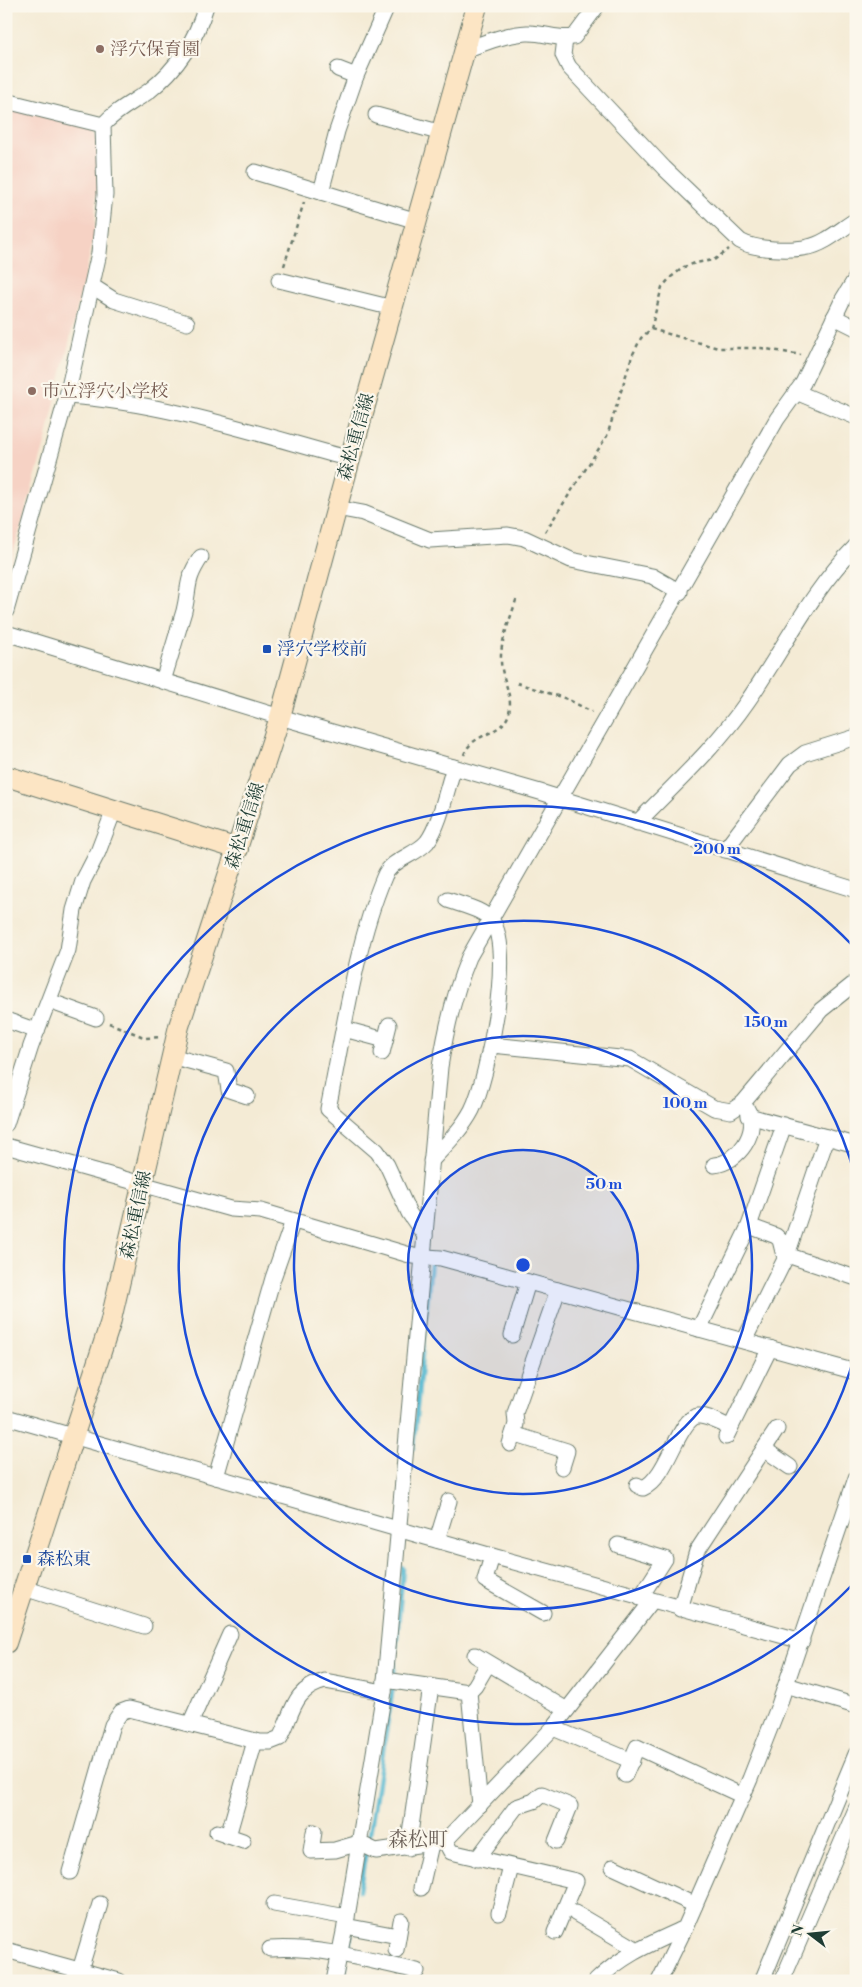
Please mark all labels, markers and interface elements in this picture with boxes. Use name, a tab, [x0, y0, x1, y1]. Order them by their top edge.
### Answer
place label: 浮穴保育園	[110, 38, 200, 61]
marker: 浮穴保育園	[94, 43, 106, 55]
place label: 市立浮穴小学校	[42, 380, 168, 403]
marker: 市立浮穴小学校	[26, 385, 38, 397]
street label: 森松重信線	[333, 391, 379, 483]
place label: 浮穴学校前	[277, 638, 367, 661]
marker: 浮穴学校前	[261, 643, 273, 655]
street label: 森松重信線	[220, 780, 270, 872]
text: 200 m	[693, 840, 741, 859]
text: 150 m	[744, 1013, 788, 1032]
text: 100 m	[663, 1094, 708, 1113]
street label: 森松重信線	[115, 1169, 157, 1261]
text: 50 m	[586, 1175, 622, 1194]
centre of rings	[514, 1256, 532, 1274]
place label: 森松東	[37, 1548, 91, 1571]
marker: 森松東	[21, 1553, 33, 1565]
district label: 森松町	[388, 1828, 448, 1853]
north arrow	[784, 1910, 834, 1960]
text: N	[788, 1923, 809, 1938]

